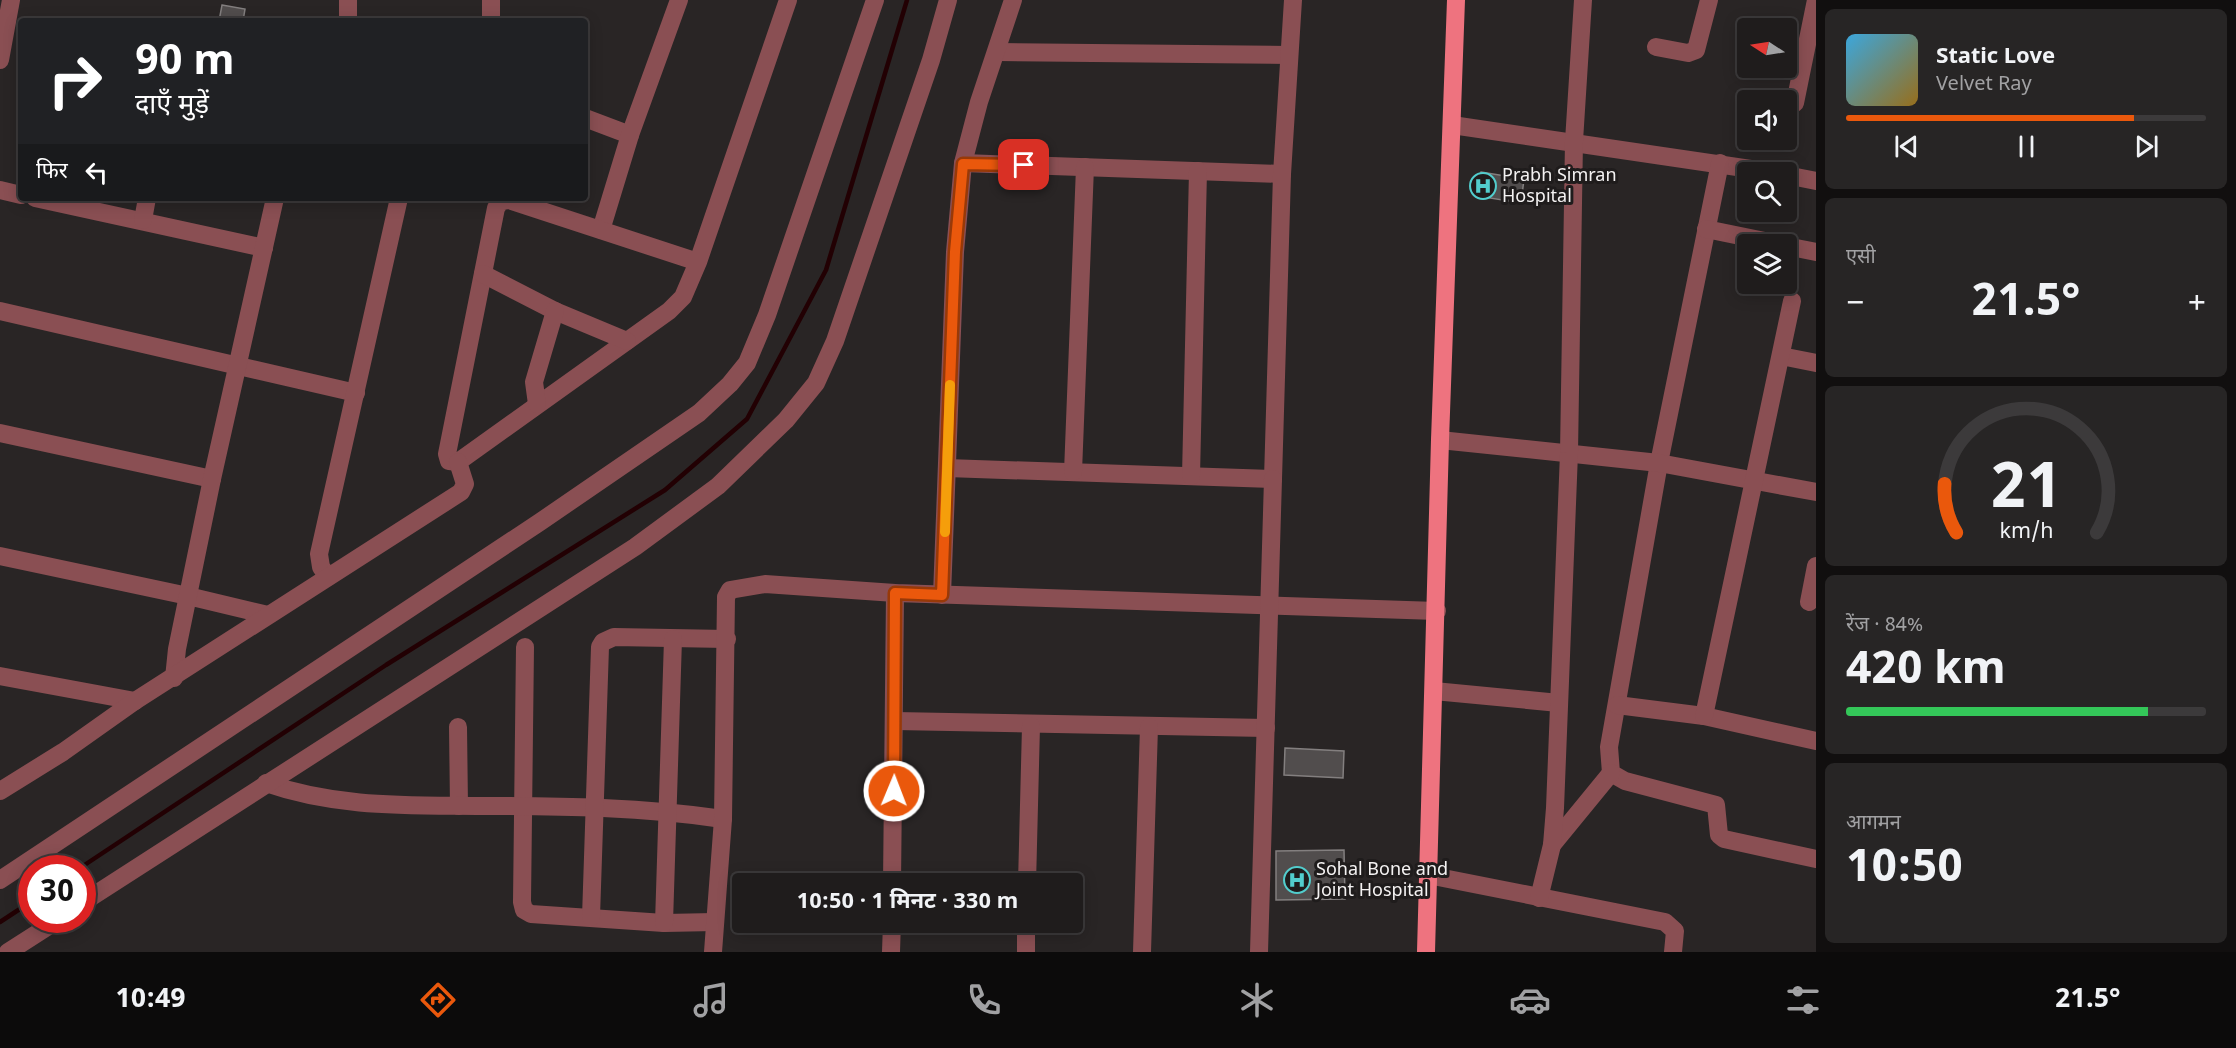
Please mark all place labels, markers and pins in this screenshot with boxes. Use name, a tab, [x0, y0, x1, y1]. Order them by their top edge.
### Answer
pin	[998, 139, 1049, 190]
place label: Prabh Simran Hospital	[1502, 165, 1617, 209]
hospital icon: Prabh Simran Hospital	[1468, 171, 1498, 201]
place label: Sohal Bone and Joint Hospital	[1314, 859, 1448, 903]
hospital icon: Sohal Bone and Joint Hospital	[1282, 865, 1312, 895]

